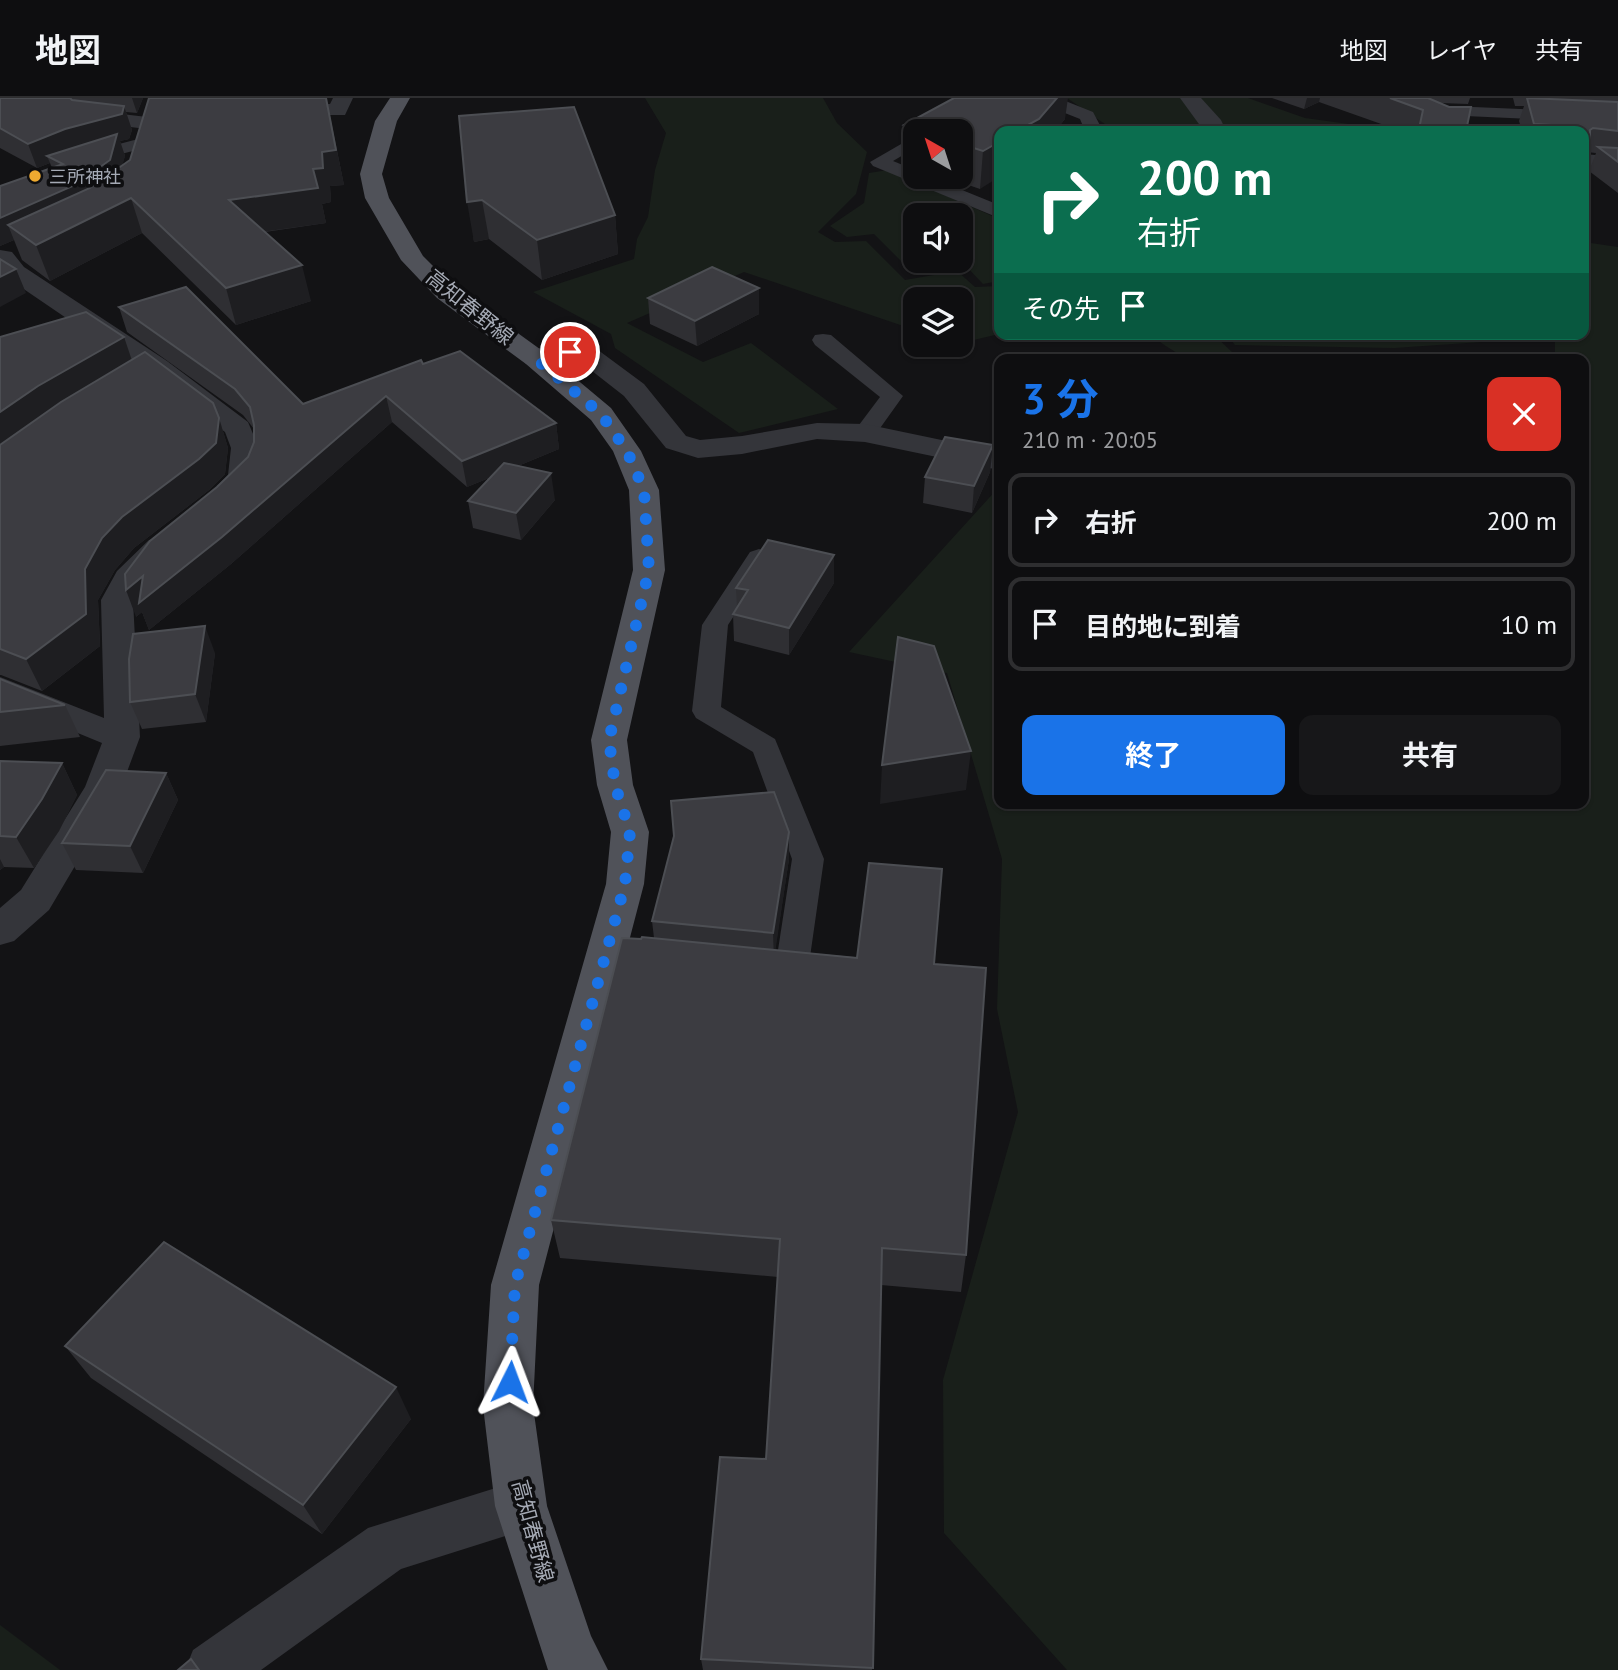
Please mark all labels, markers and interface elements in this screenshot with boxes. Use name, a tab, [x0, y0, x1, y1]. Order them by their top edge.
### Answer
text: 地図	[35, 28, 101, 71]
text: 地図	[1340, 35, 1388, 66]
text: レイヤ	[1426, 35, 1497, 66]
text: 共有	[1535, 35, 1583, 66]
north arrow	[903, 119, 973, 189]
map controls	[903, 119, 973, 357]
text: 200 m	[1137, 145, 1272, 209]
icon: right	[1022, 154, 1113, 245]
place label: 三所神社	[49, 165, 121, 188]
marker: 三所神社	[27, 168, 43, 184]
button: sound	[903, 203, 973, 273]
text: 右折	[1137, 211, 1201, 253]
street label: 高知春野線	[421, 263, 519, 351]
button: layers	[903, 287, 973, 357]
icon: arrive	[1114, 287, 1152, 325]
text: その先	[1022, 292, 1100, 325]
pin	[540, 322, 600, 382]
icon: arrive	[551, 333, 589, 371]
text: 3 分	[1022, 371, 1098, 426]
button: close	[1487, 377, 1561, 451]
text: 210 m · 20:05	[1022, 425, 1158, 454]
icon: right	[1026, 501, 1064, 539]
text: 200 m	[1486, 504, 1557, 537]
text: 右折	[1085, 506, 1137, 539]
icon: arrive	[1026, 605, 1064, 643]
text: 10 m	[1501, 608, 1557, 641]
text: 目的地に到着	[1085, 610, 1241, 643]
button: 終了	[1022, 715, 1285, 795]
button: 共有	[1299, 715, 1561, 795]
position arrow	[473, 1345, 547, 1419]
street label: 高知春野線	[506, 1477, 560, 1585]

